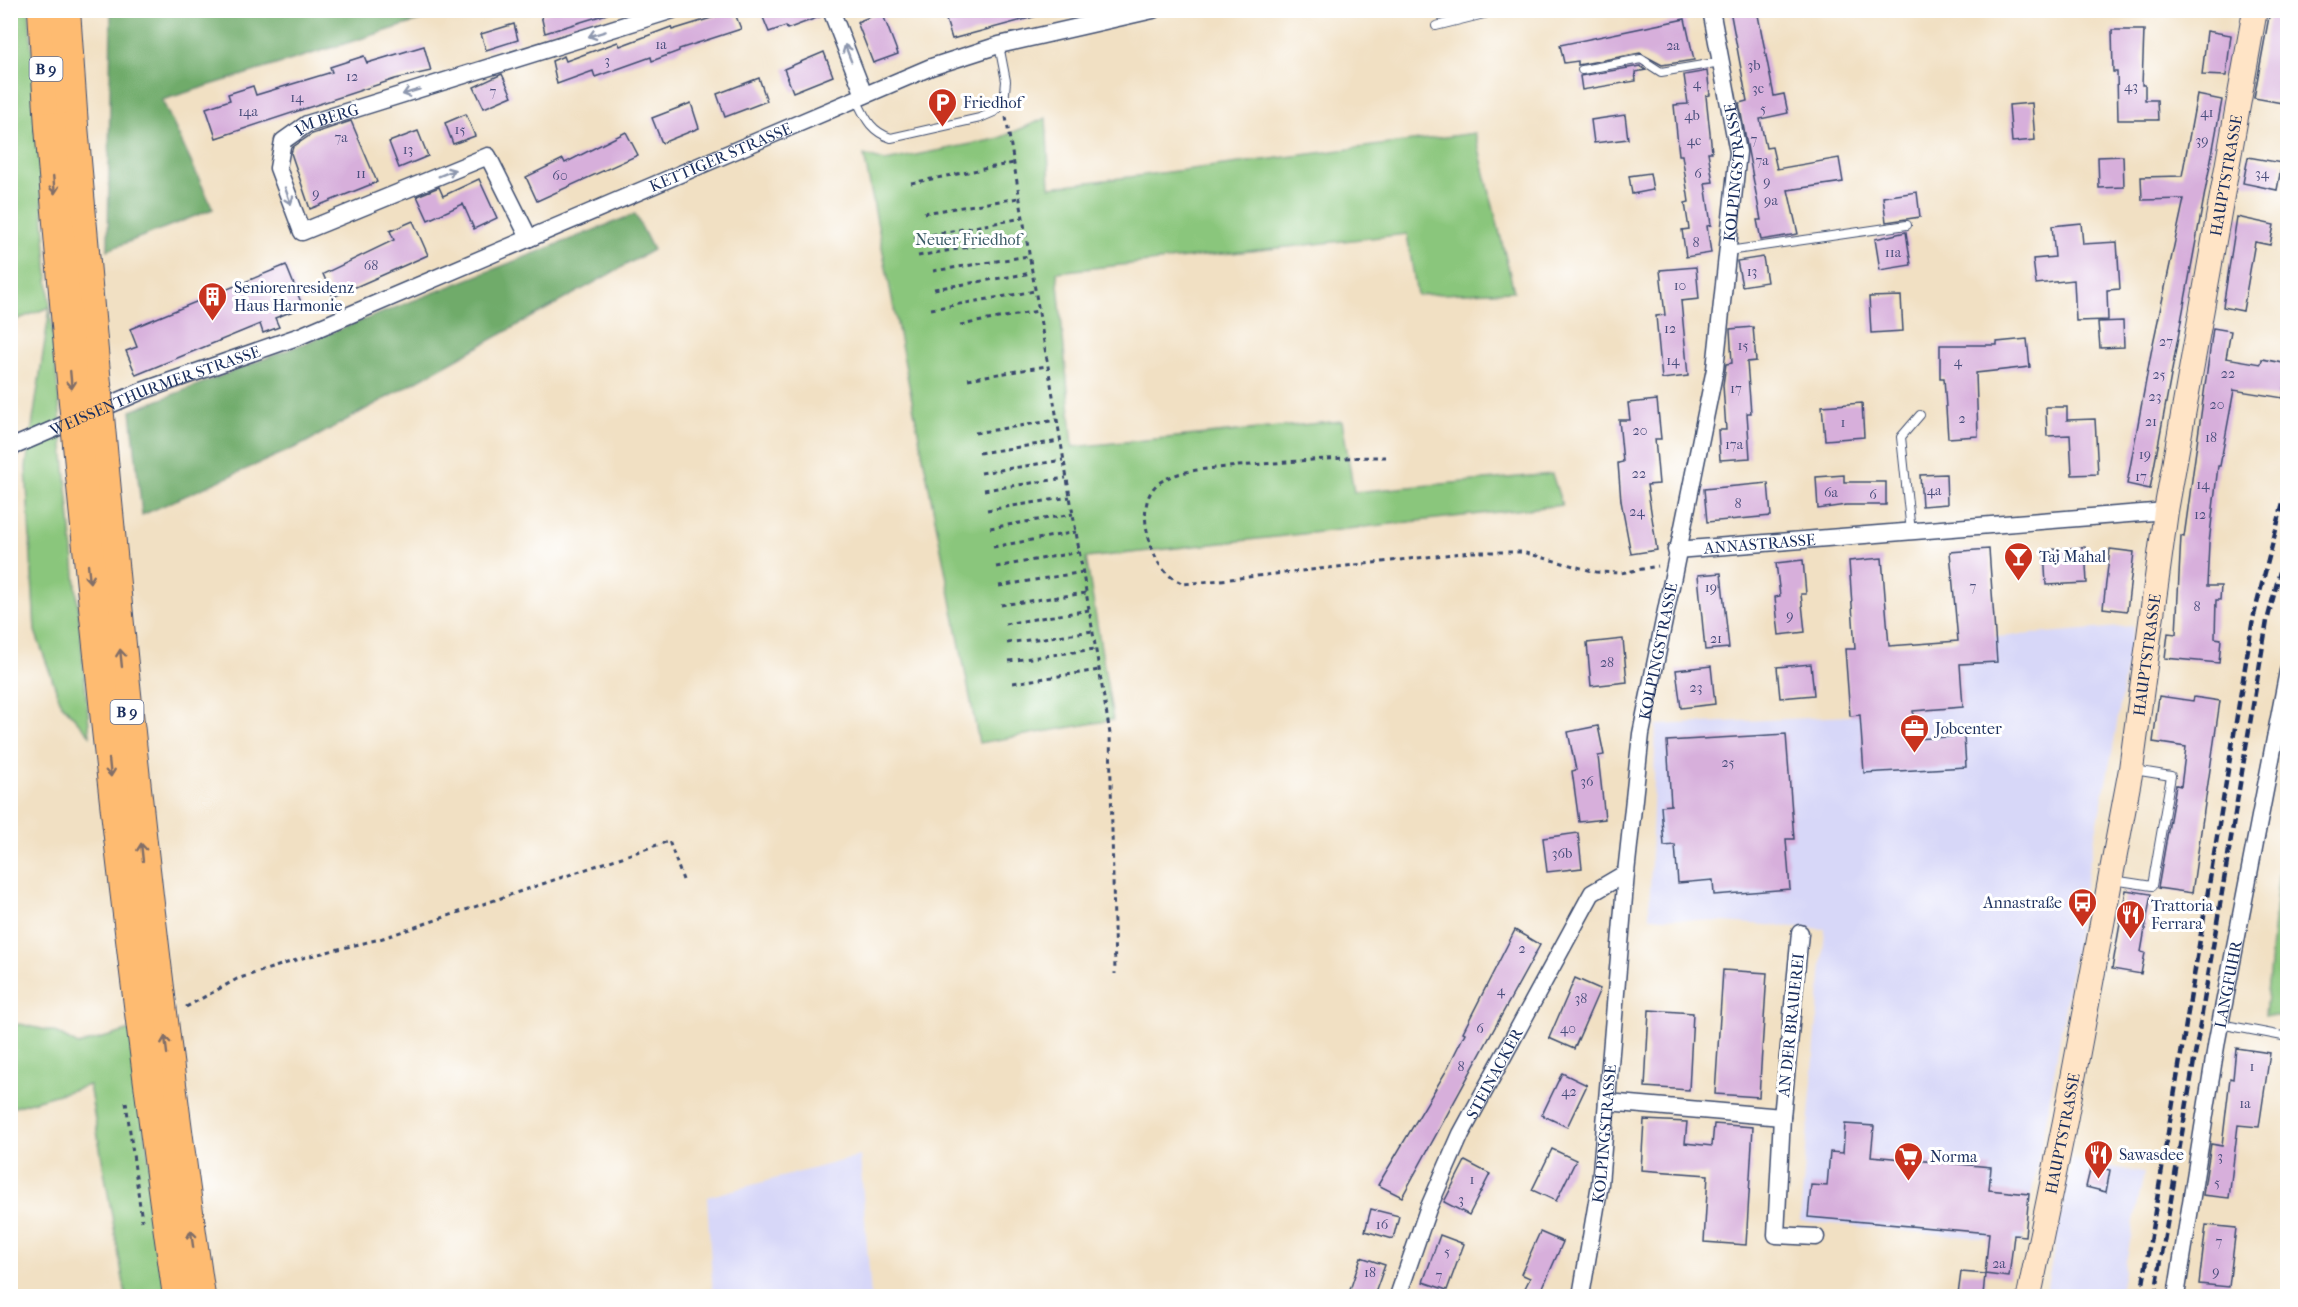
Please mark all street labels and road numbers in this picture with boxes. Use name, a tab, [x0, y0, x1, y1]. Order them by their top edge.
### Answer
road number: B 9	[30, 57, 63, 81]
street label: IM BERG	[291, 99, 361, 139]
street label: KOLPINGSTRASSE	[1719, 101, 1748, 242]
street label: HAUPTSTRASSE	[2205, 113, 2246, 238]
street label: KETTIGER STRASSE	[646, 118, 795, 196]
street label: WEISSENTHURMER STRASSE	[46, 341, 263, 440]
street label: ANNASTRASSE	[1702, 529, 1817, 557]
street label: KOLPINGSTRASSE	[1635, 581, 1681, 721]
street label: HAUPTSTRASSE	[2129, 592, 2164, 717]
road number: B 9	[110, 700, 144, 724]
street label: LANGFUHR	[2210, 937, 2246, 1030]
street label: AN DER BRAUEREI	[1774, 952, 1808, 1099]
street label: STEINACKER	[1462, 1023, 1527, 1122]
street label: KOLPINGSTRASSE	[1587, 1063, 1619, 1205]
street label: HAUPTSTRASSE	[2041, 1071, 2083, 1196]

